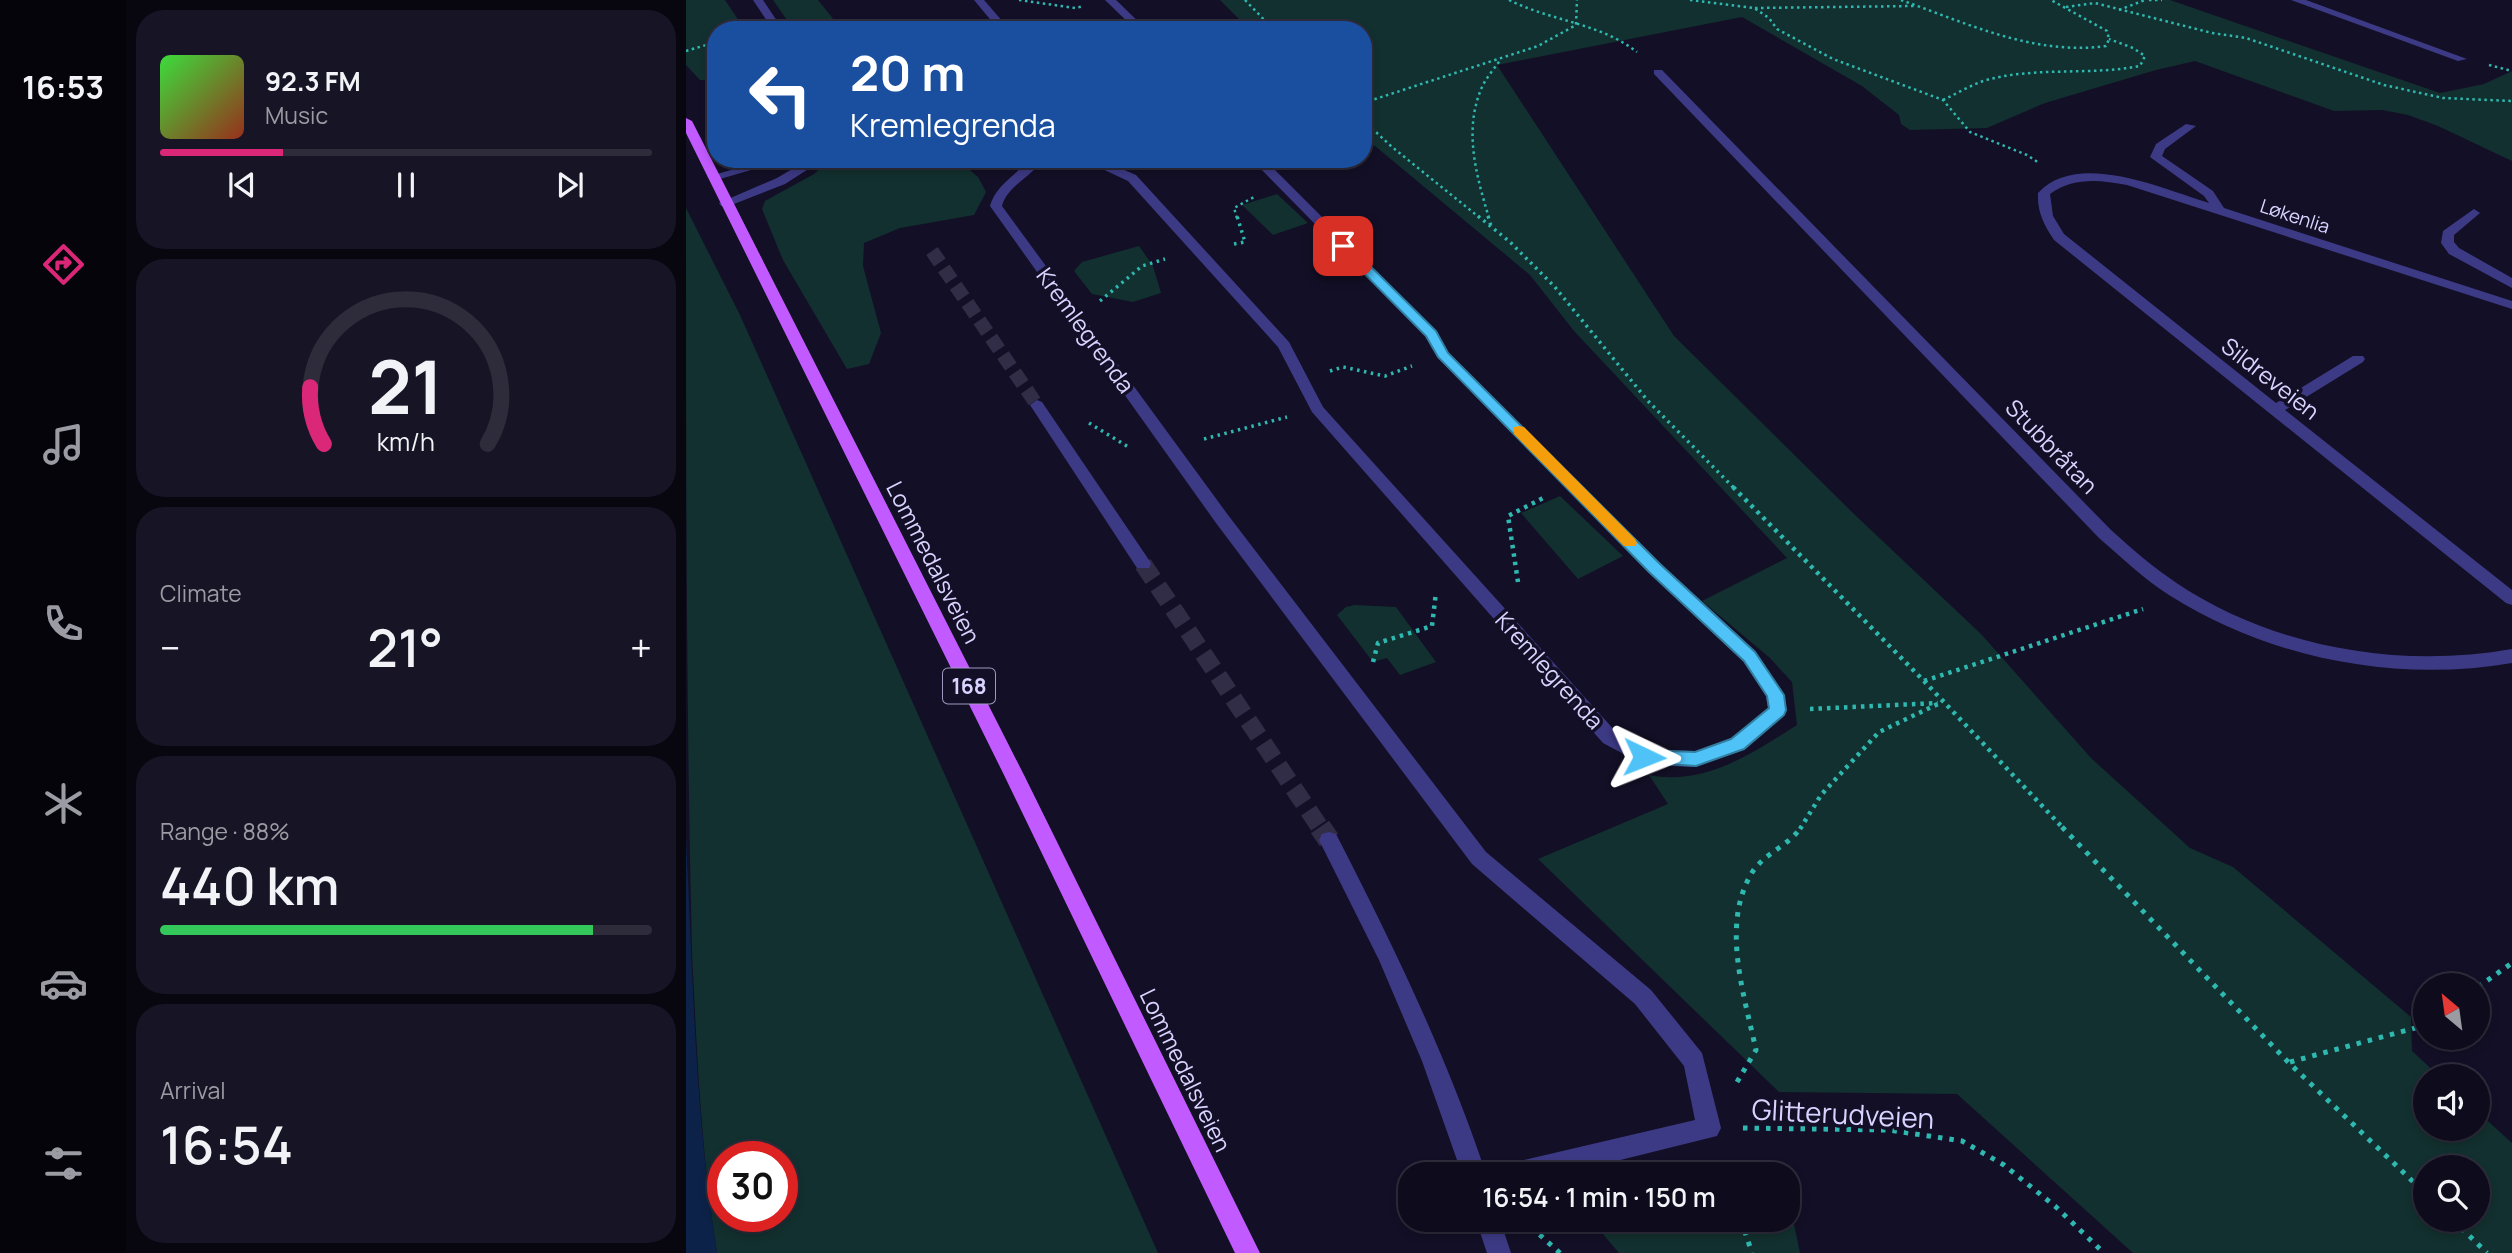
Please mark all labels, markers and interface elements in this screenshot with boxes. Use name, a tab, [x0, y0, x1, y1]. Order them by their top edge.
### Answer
text: 20 m	[850, 39, 965, 106]
icon: left	[735, 49, 826, 140]
text: 92.3 FM	[265, 63, 361, 99]
text: 16:53	[22, 65, 104, 109]
text: Music	[265, 99, 328, 131]
text: Kremlegrenda	[850, 103, 1056, 147]
icon: previous	[223, 166, 261, 204]
icon: pause	[387, 166, 425, 204]
icon: next	[551, 166, 589, 204]
street label: Løkenlia	[2257, 193, 2333, 239]
pin	[1313, 216, 1373, 276]
icon: arrive	[1324, 227, 1362, 265]
icon: directions	[39, 240, 88, 289]
street label: Kremlegrenda	[1030, 261, 1142, 399]
street label: Sildreveien	[2215, 330, 2327, 426]
text: 21	[368, 336, 444, 436]
street label: Stubbråtan	[1999, 392, 2105, 500]
icon: music	[39, 420, 88, 469]
text: km/h	[377, 424, 435, 459]
street label: Lommedalsveien	[879, 475, 989, 649]
text: Climate	[160, 577, 242, 609]
icon: phone	[39, 599, 88, 648]
street label: Kremlegrenda	[1489, 604, 1611, 736]
text: 21°	[367, 612, 443, 683]
text: −	[160, 621, 181, 673]
text: +	[630, 621, 652, 673]
road number: 168	[943, 668, 995, 704]
position arrow	[1607, 720, 1681, 794]
icon: climate	[39, 779, 88, 828]
text: Range · 88%	[160, 815, 290, 847]
text: 440 km	[160, 850, 339, 921]
icon: car	[39, 959, 88, 1008]
north arrow	[2413, 973, 2490, 1050]
map controls	[2413, 973, 2490, 1232]
street label: Lommedalsveien	[1133, 983, 1239, 1157]
button: sound	[2413, 1064, 2490, 1141]
text: Arrival	[160, 1074, 226, 1106]
street label: Glitterudveien	[1751, 1089, 1935, 1137]
text: 16:54	[160, 1109, 293, 1180]
icon: filters	[39, 1139, 88, 1188]
speed limit sign: 30	[707, 1141, 798, 1232]
button: search	[2413, 1155, 2490, 1232]
text: 16:54 · 1 min · 150 m	[1482, 1179, 1716, 1215]

